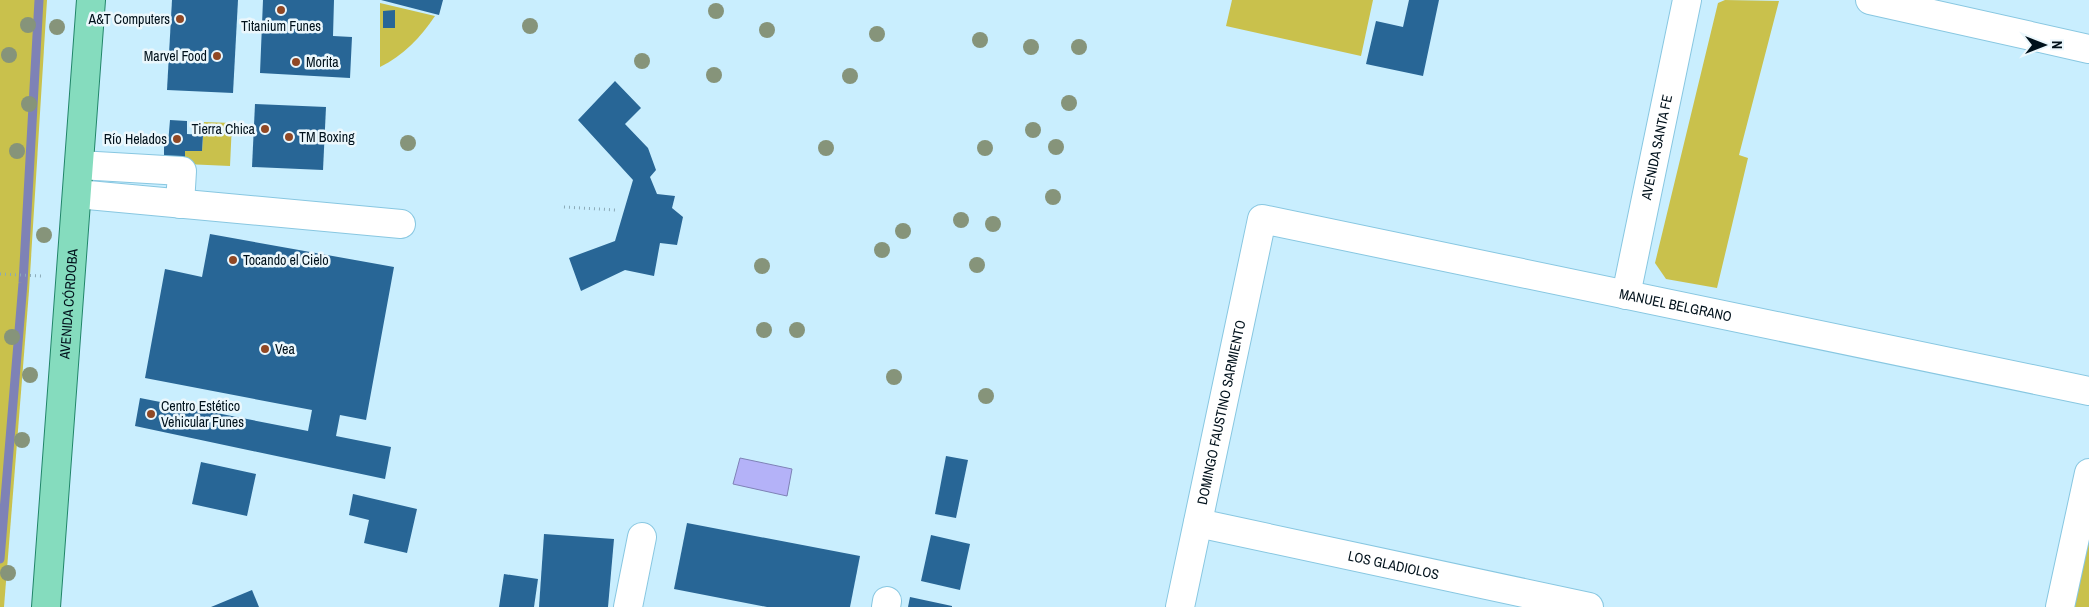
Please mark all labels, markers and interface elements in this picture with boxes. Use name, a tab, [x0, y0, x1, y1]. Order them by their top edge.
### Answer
marker: Titanium Funes	[275, 4, 287, 16]
place label: A&T Computers	[88, 10, 170, 28]
marker: A&T Computers	[174, 13, 186, 25]
place label: Titanium Funes	[241, 17, 321, 35]
north arrow	[2019, 20, 2069, 70]
text: N	[2048, 41, 2066, 49]
place label: Marvel Food	[144, 47, 207, 65]
marker: Marvel Food	[211, 50, 223, 62]
place label: Morita	[306, 53, 339, 71]
marker: Morita	[290, 56, 302, 68]
street label: AVENIDA SANTA FE	[1637, 93, 1676, 202]
place label: Tierra Chica	[191, 120, 256, 138]
marker: Tierra Chica	[259, 123, 271, 135]
place label: TM Boxing	[299, 128, 355, 146]
place label: Río Helados	[104, 130, 167, 148]
marker: TM Boxing	[283, 131, 295, 143]
marker: Río Helados	[171, 133, 183, 145]
street label: AVENIDA CÓRDOBA	[55, 248, 82, 360]
place label: Tocando el Cielo	[243, 251, 329, 269]
marker: Tocando el Cielo	[227, 254, 239, 266]
street label: MANUEL BELGRANO	[1618, 285, 1734, 326]
street label: DOMINGO FAUSTINO SARMIENTO	[1193, 318, 1249, 506]
place label: Vea	[275, 340, 295, 358]
marker: Vea	[259, 343, 271, 355]
place label: Centro Estético Vehicular Funes	[161, 397, 244, 431]
marker: Centro Estético Vehicular Funes	[145, 408, 157, 420]
street label: LOS GLADIOLOS	[1346, 546, 1441, 584]

